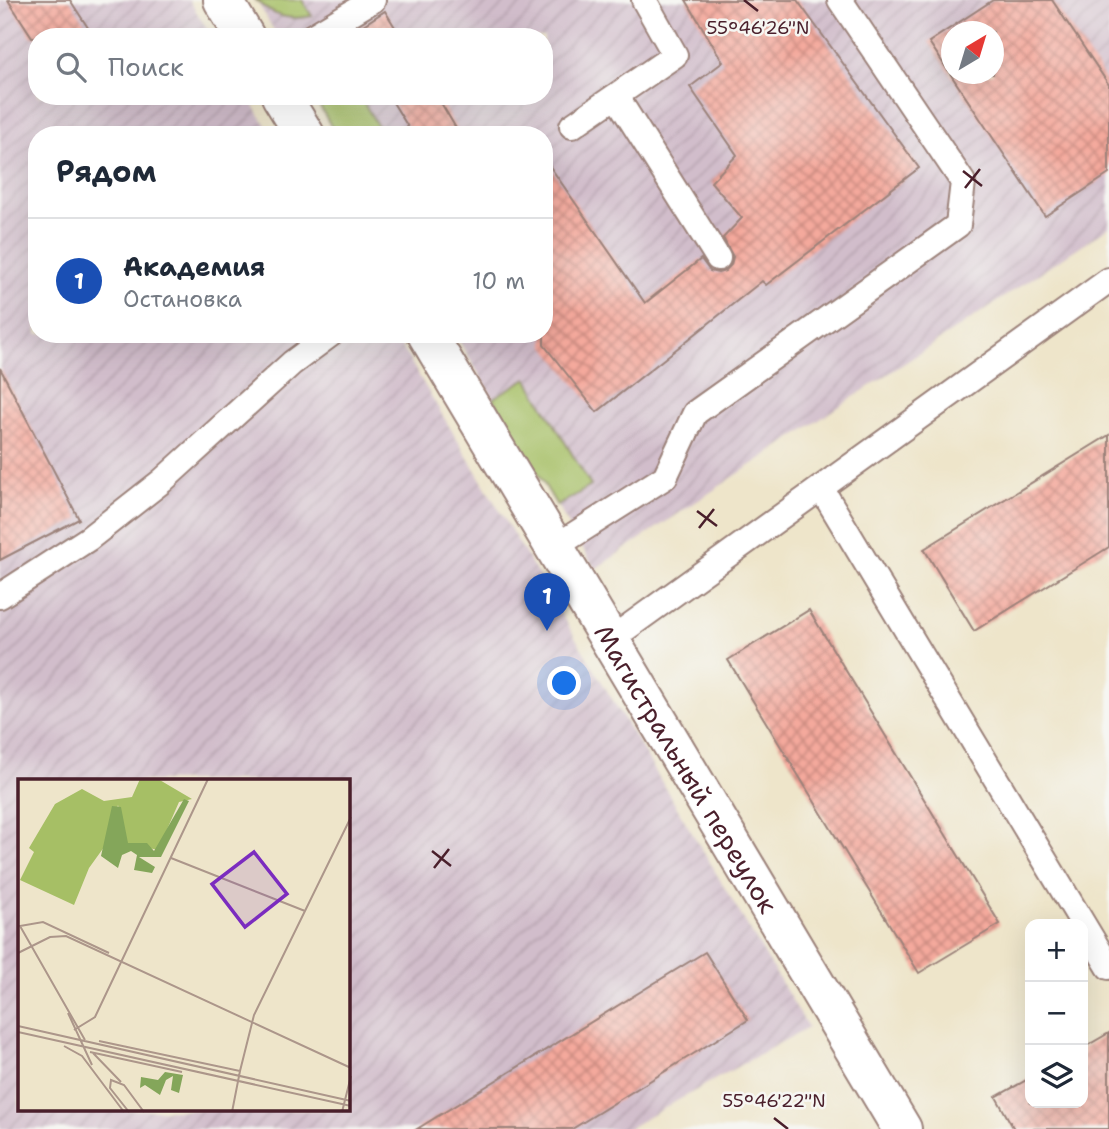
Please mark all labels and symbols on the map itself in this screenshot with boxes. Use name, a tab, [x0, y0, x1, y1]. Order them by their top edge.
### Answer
text: 55°46'26"N	[707, 16, 809, 40]
north arrow	[941, 21, 1004, 84]
pin: 1	[524, 573, 570, 631]
street label: Магистральный переулок	[587, 617, 786, 919]
your location	[547, 666, 581, 700]
inset map	[18, 779, 350, 1112]
text: 55°46'22"N	[722, 1089, 826, 1113]

